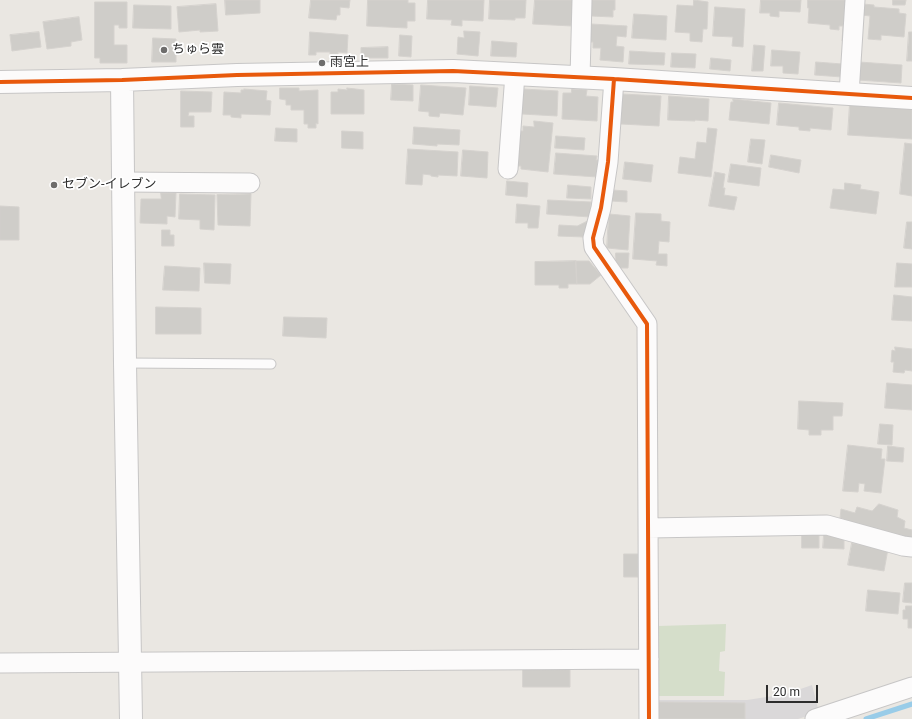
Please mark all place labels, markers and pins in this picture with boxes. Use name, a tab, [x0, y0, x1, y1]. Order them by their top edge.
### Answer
place label: ちゅら雲	[172, 42, 224, 58]
marker: ちゅら雲	[159, 45, 169, 55]
place label: 雨宮上	[330, 55, 369, 71]
marker: 雨宮上	[317, 58, 327, 68]
place label: セブン-イレブン	[62, 177, 157, 193]
marker: セブン-イレブン	[49, 180, 59, 190]

